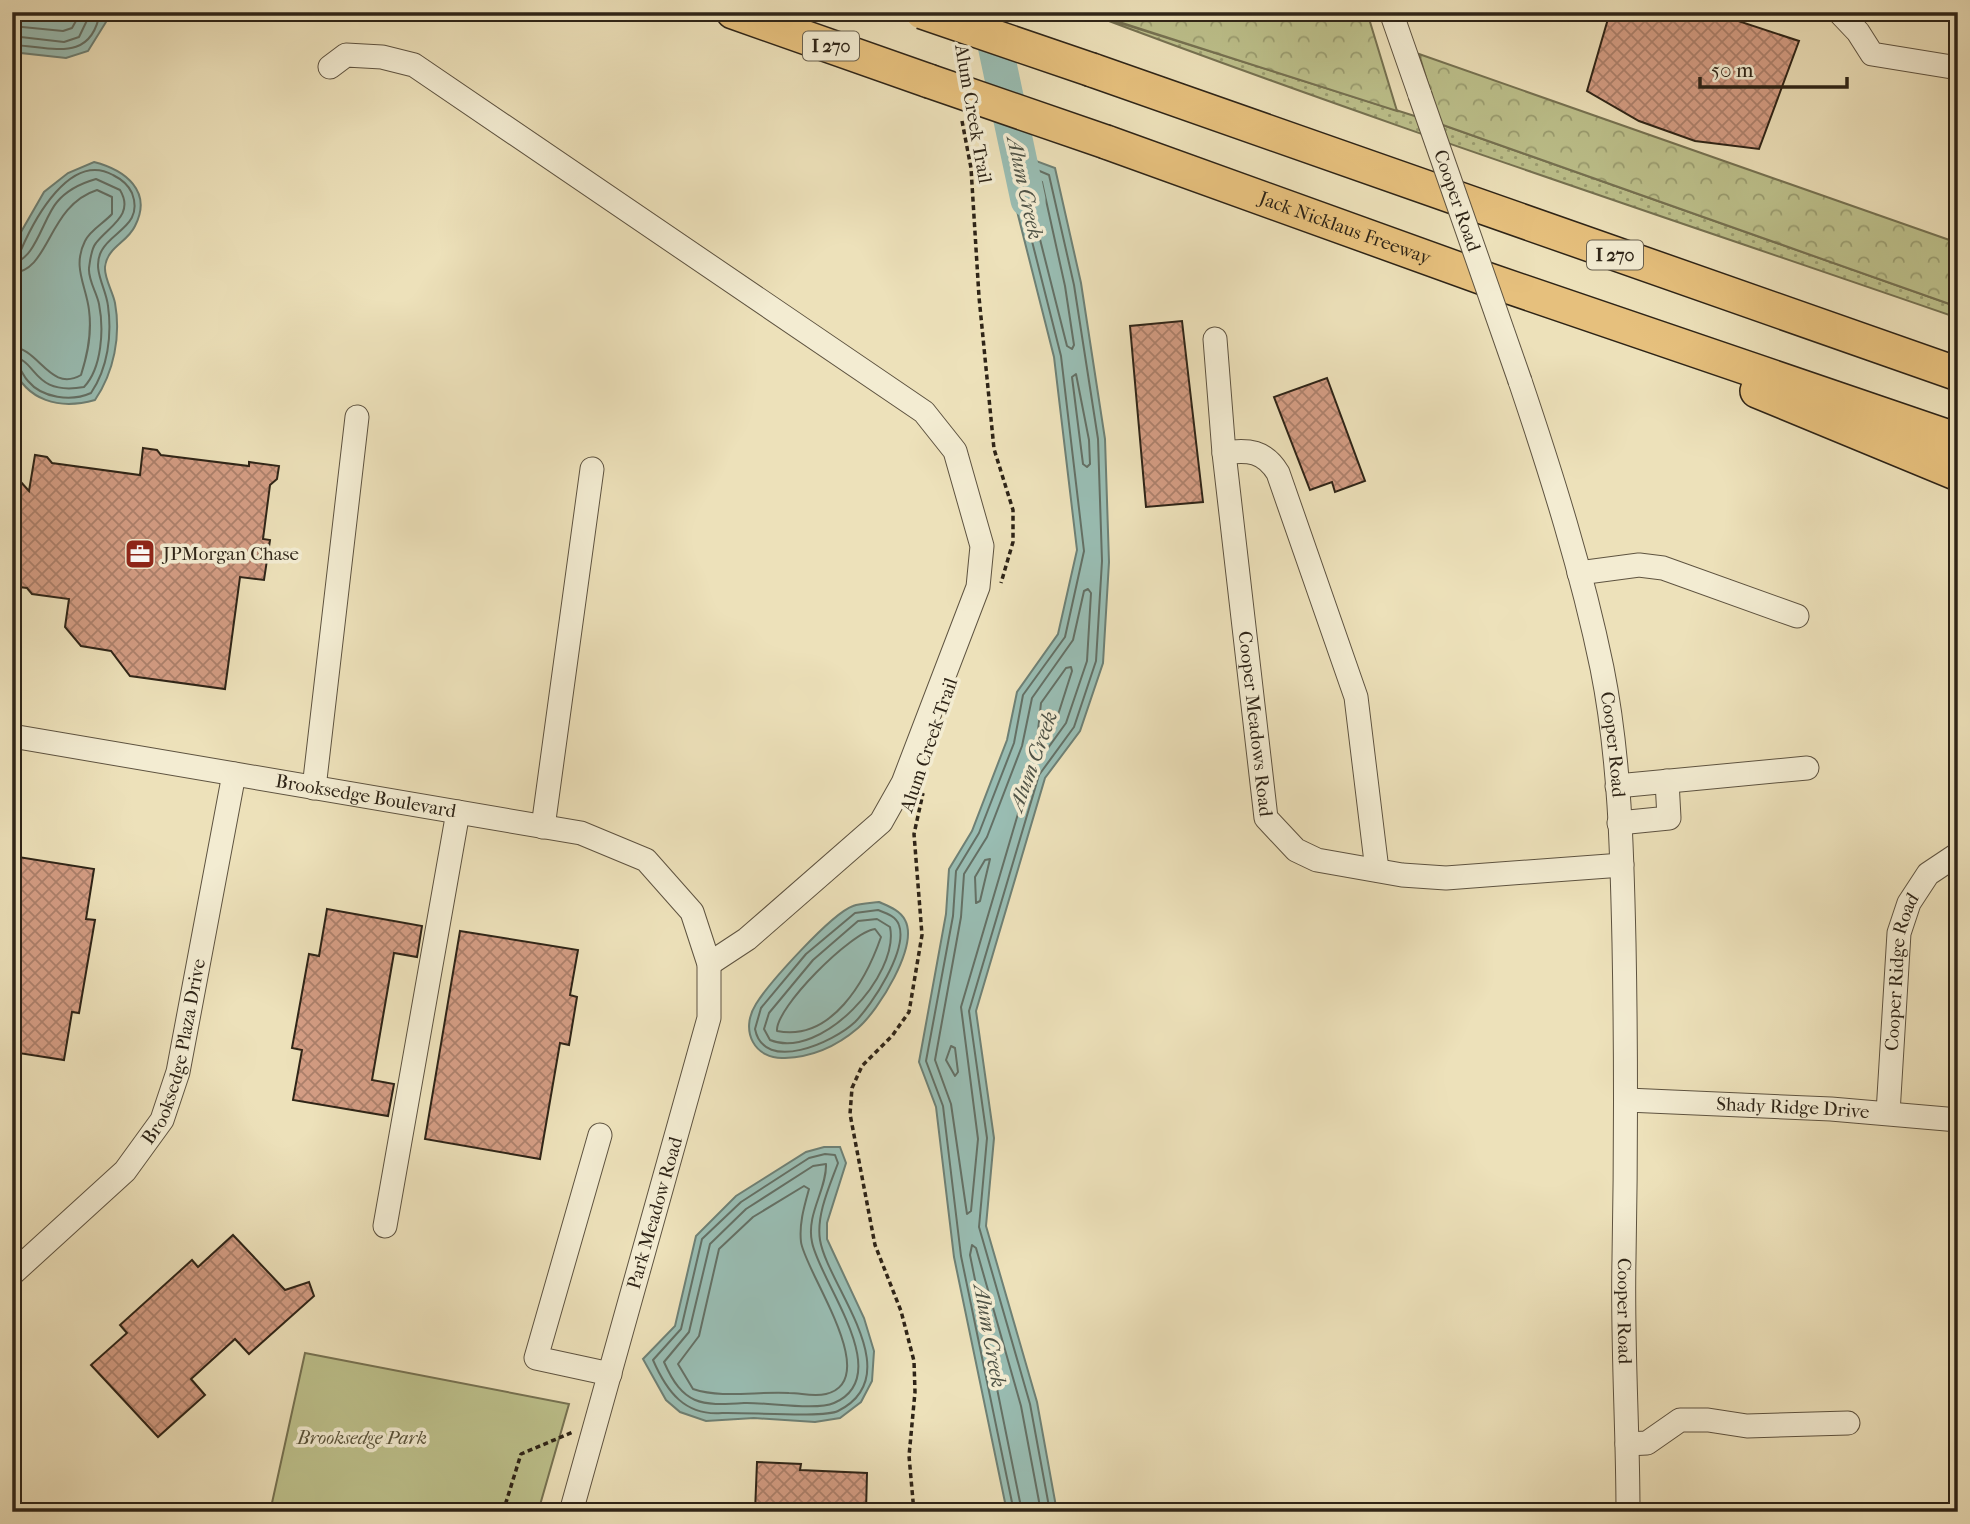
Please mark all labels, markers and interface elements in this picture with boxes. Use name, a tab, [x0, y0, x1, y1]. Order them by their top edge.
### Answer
road number: I 270	[803, 32, 859, 60]
street label: Alum Creek Trail	[950, 42, 996, 185]
scale bar	[1700, 46, 1848, 90]
text: 50 m	[1711, 58, 1754, 82]
water label: Alum Creek	[1002, 132, 1048, 241]
street label: Cooper Road	[1429, 147, 1485, 255]
street label: Jack Nicklaus Freeway	[1254, 186, 1435, 269]
road number: I 270	[1587, 241, 1643, 270]
office icon: JPMorgan Chase	[123, 537, 157, 571]
place label: JPMorgan Chase	[161, 543, 299, 565]
street label: Cooper Meadows Road	[1234, 630, 1277, 818]
street label: Alum Creek Trail	[895, 675, 962, 816]
street label: Cooper Road	[1596, 690, 1630, 799]
water label: Alum Creek	[1003, 708, 1062, 817]
street label: Brooksedge Boulevard	[274, 770, 459, 823]
street label: Cooper Ridge Road	[1881, 888, 1924, 1052]
street label: Brooksedge Plaza Drive	[137, 957, 210, 1149]
street label: Shady Ridge Drive	[1716, 1093, 1870, 1123]
street label: Park Meadow Road	[623, 1134, 687, 1292]
street label: Cooper Road	[1613, 1258, 1636, 1365]
water label: Alum Creek	[969, 1280, 1011, 1389]
park label: Brooksedge Park	[296, 1427, 427, 1449]

